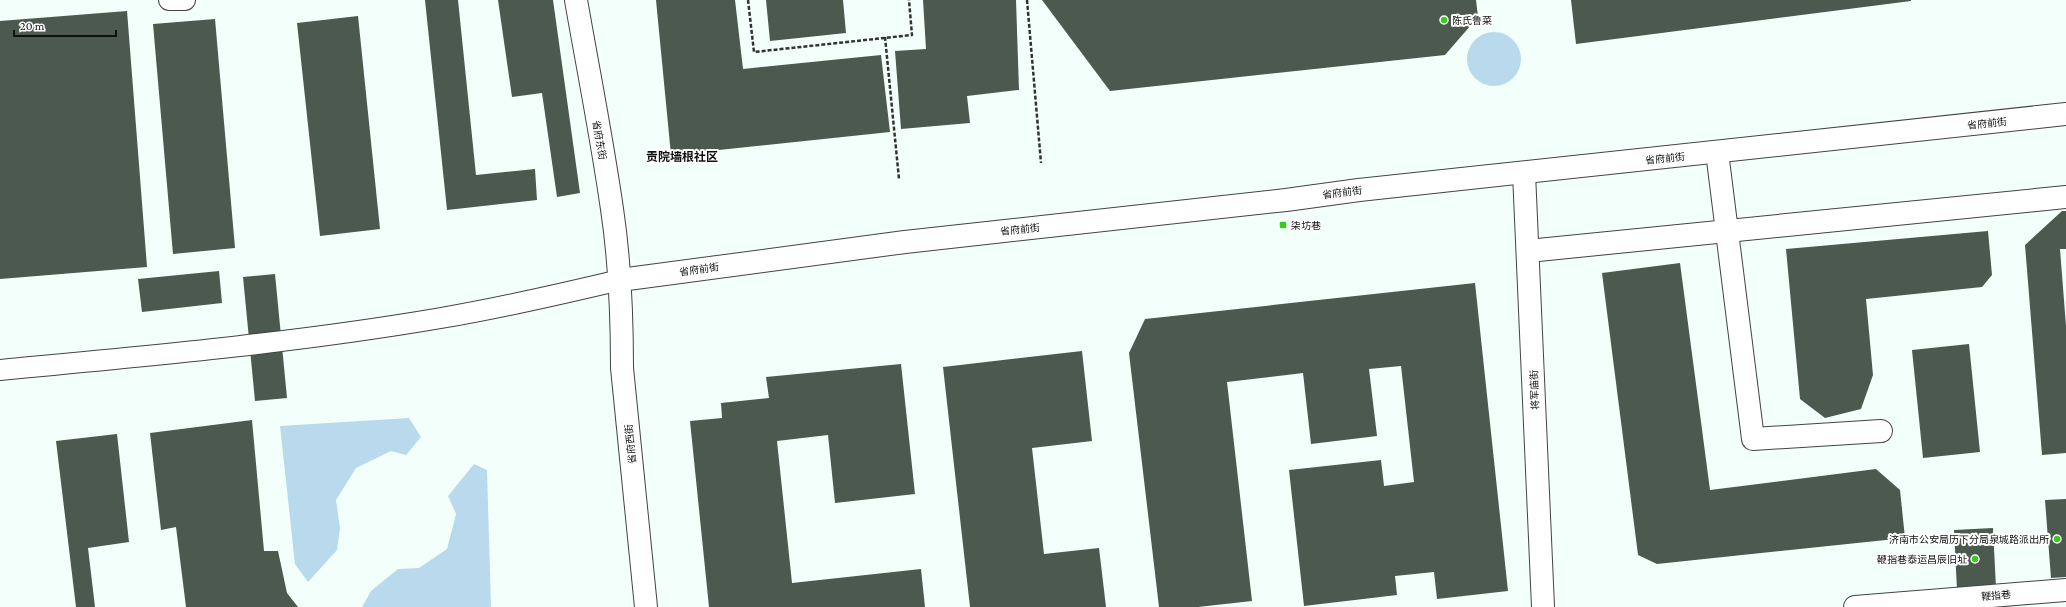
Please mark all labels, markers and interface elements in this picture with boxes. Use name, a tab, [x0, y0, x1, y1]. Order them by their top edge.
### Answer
scale bar	[14, 12, 116, 38]
marker: 陈氏鲁菜	[1439, 15, 1449, 25]
place label: 陈氏鲁菜	[1452, 15, 1492, 26]
text: 20 m	[20, 19, 45, 33]
street label: 省府前街	[1967, 116, 2008, 131]
street label: 省府东街	[591, 119, 608, 161]
district label: 贡院墙根社区	[646, 150, 718, 164]
street label: 省府前街	[1645, 151, 1686, 166]
street label: 省府前街	[1322, 185, 1363, 200]
marker: 柒坊巷	[1278, 220, 1288, 230]
place label: 柒坊巷	[1291, 220, 1321, 231]
street label: 省府前街	[1000, 222, 1041, 237]
street label: 省府前街	[678, 261, 720, 278]
street label: 将军庙街	[1528, 370, 1541, 410]
street label: 省府西街	[623, 423, 638, 464]
place label: 济南市公安局历下分局泉城路派出所	[1889, 534, 2049, 545]
marker: 济南市公安局历下分局泉城路派出所	[2052, 534, 2062, 544]
place label: 鞭指巷泰运昌辰旧址	[1877, 554, 1967, 565]
marker: 鞭指巷泰运昌辰旧址	[1970, 554, 1980, 564]
street label: 鞭指巷	[1981, 589, 2011, 602]

